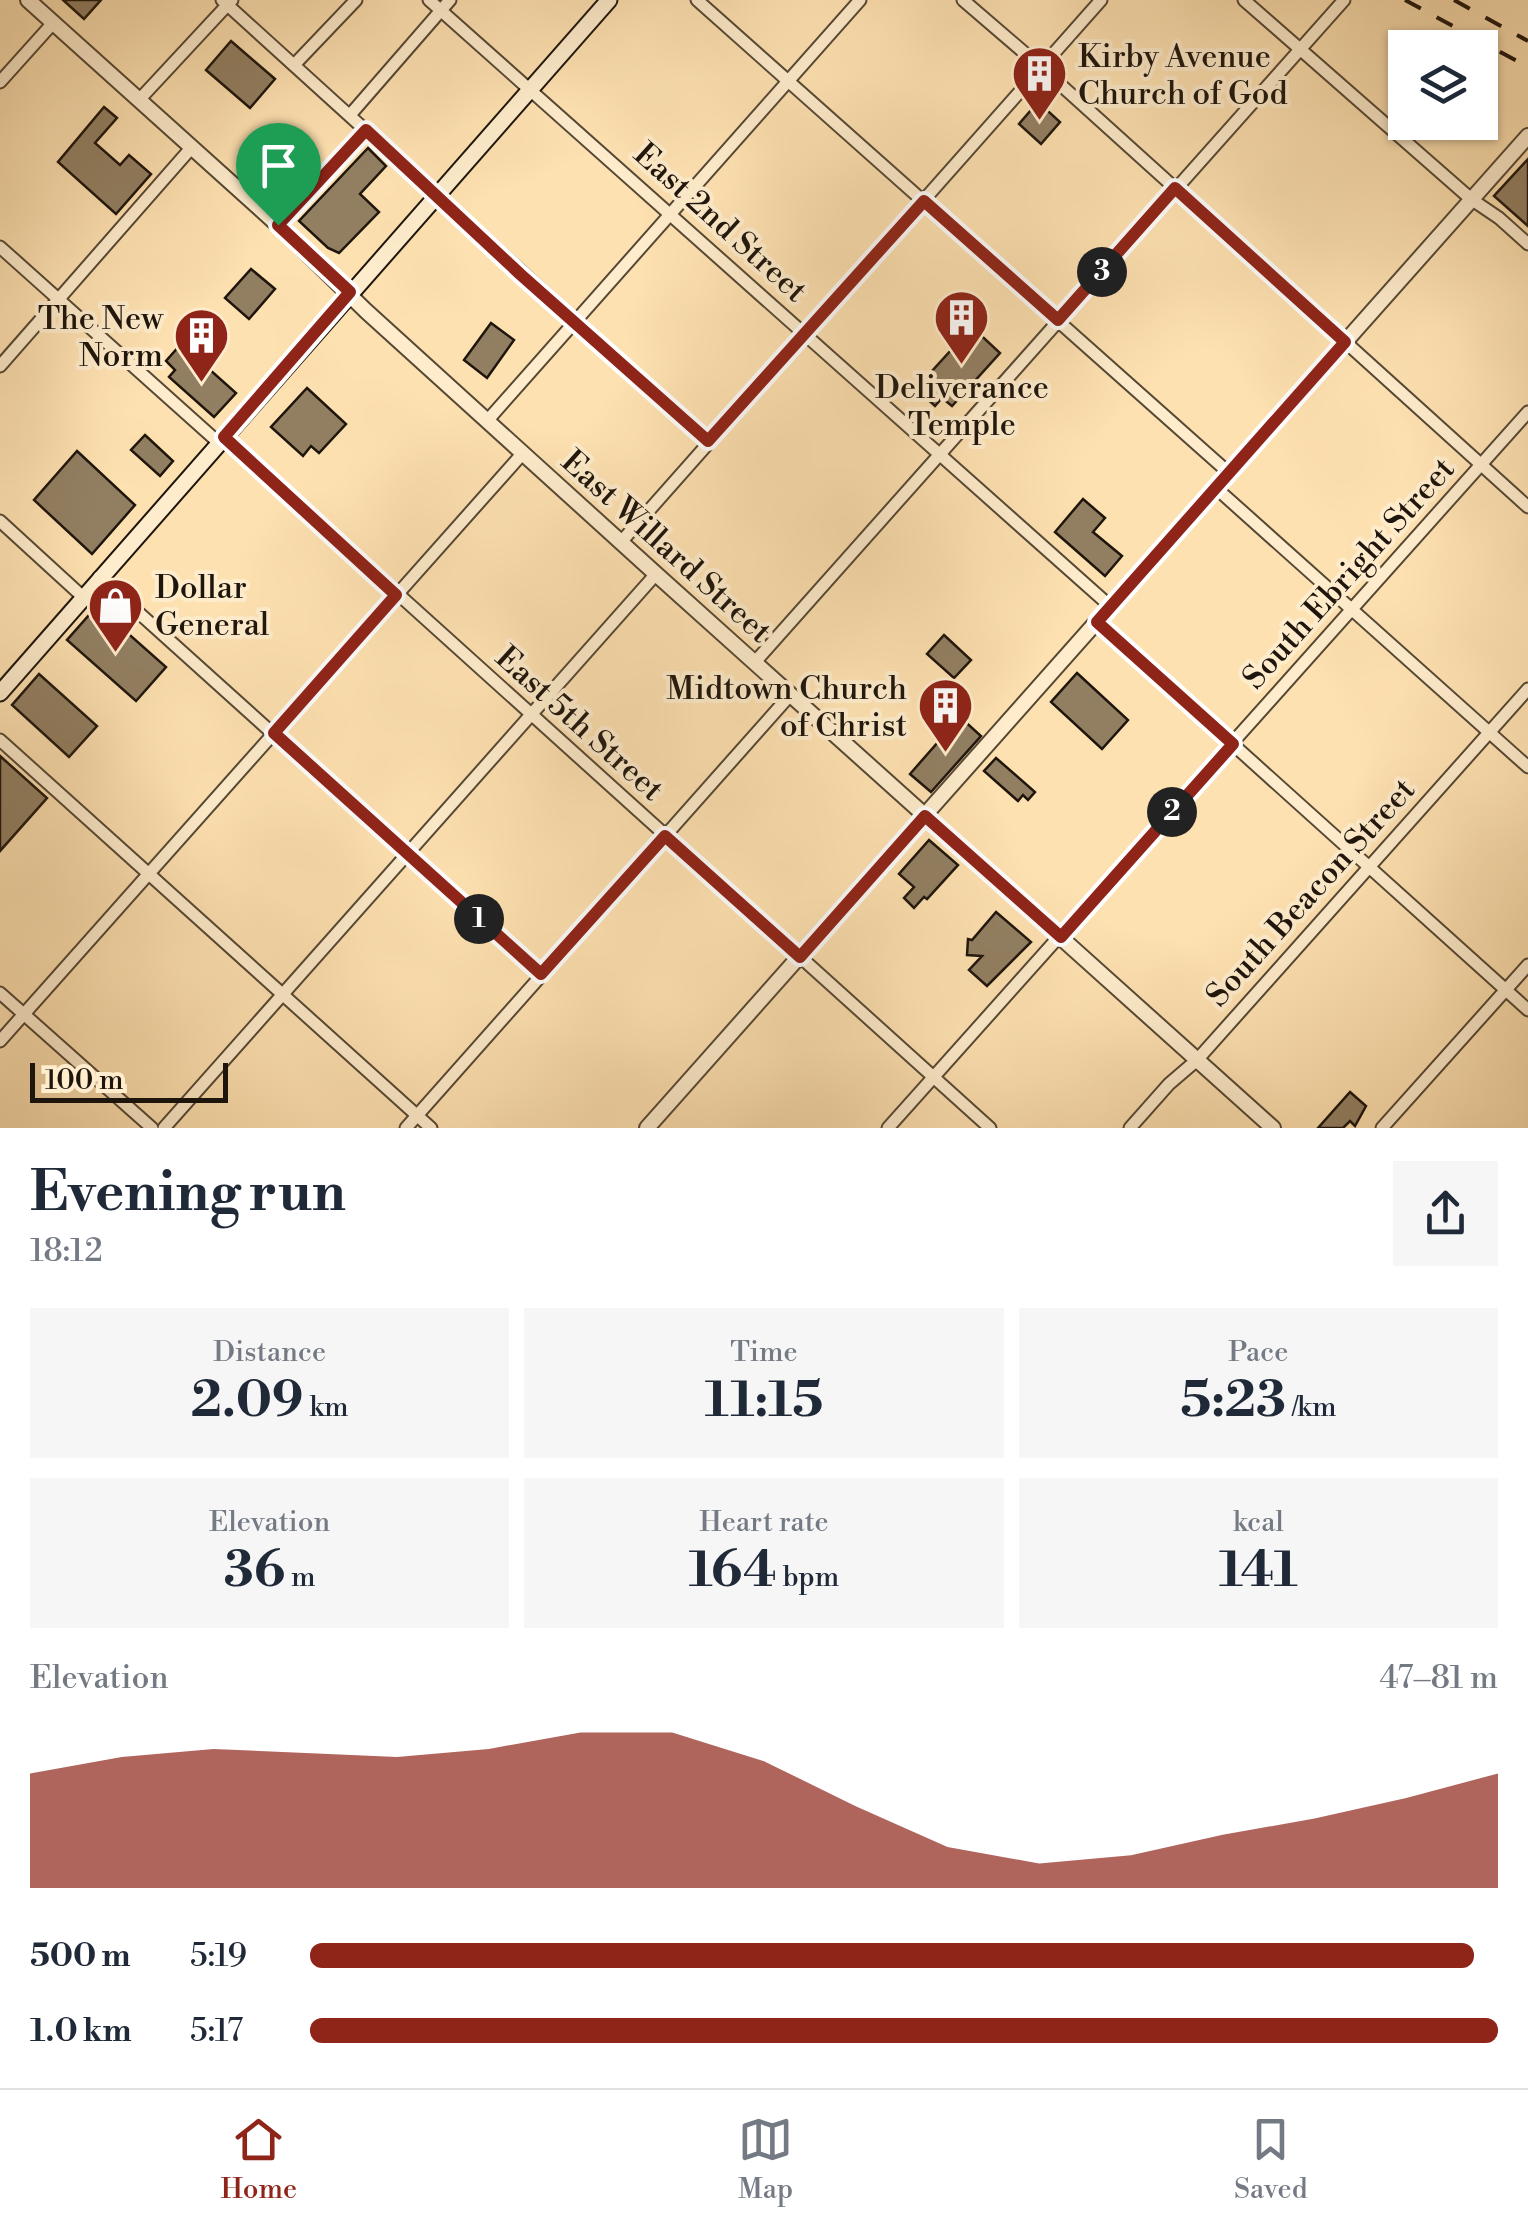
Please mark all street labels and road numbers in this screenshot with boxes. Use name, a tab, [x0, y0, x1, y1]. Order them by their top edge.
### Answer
street label: East 2nd Street	[625, 134, 815, 311]
street label: East Willard Street	[553, 442, 780, 652]
street label: South Ebright Street	[1234, 450, 1463, 698]
street label: East 5th Street	[487, 638, 672, 810]
street label: South Beacon Street	[1198, 770, 1424, 1015]

